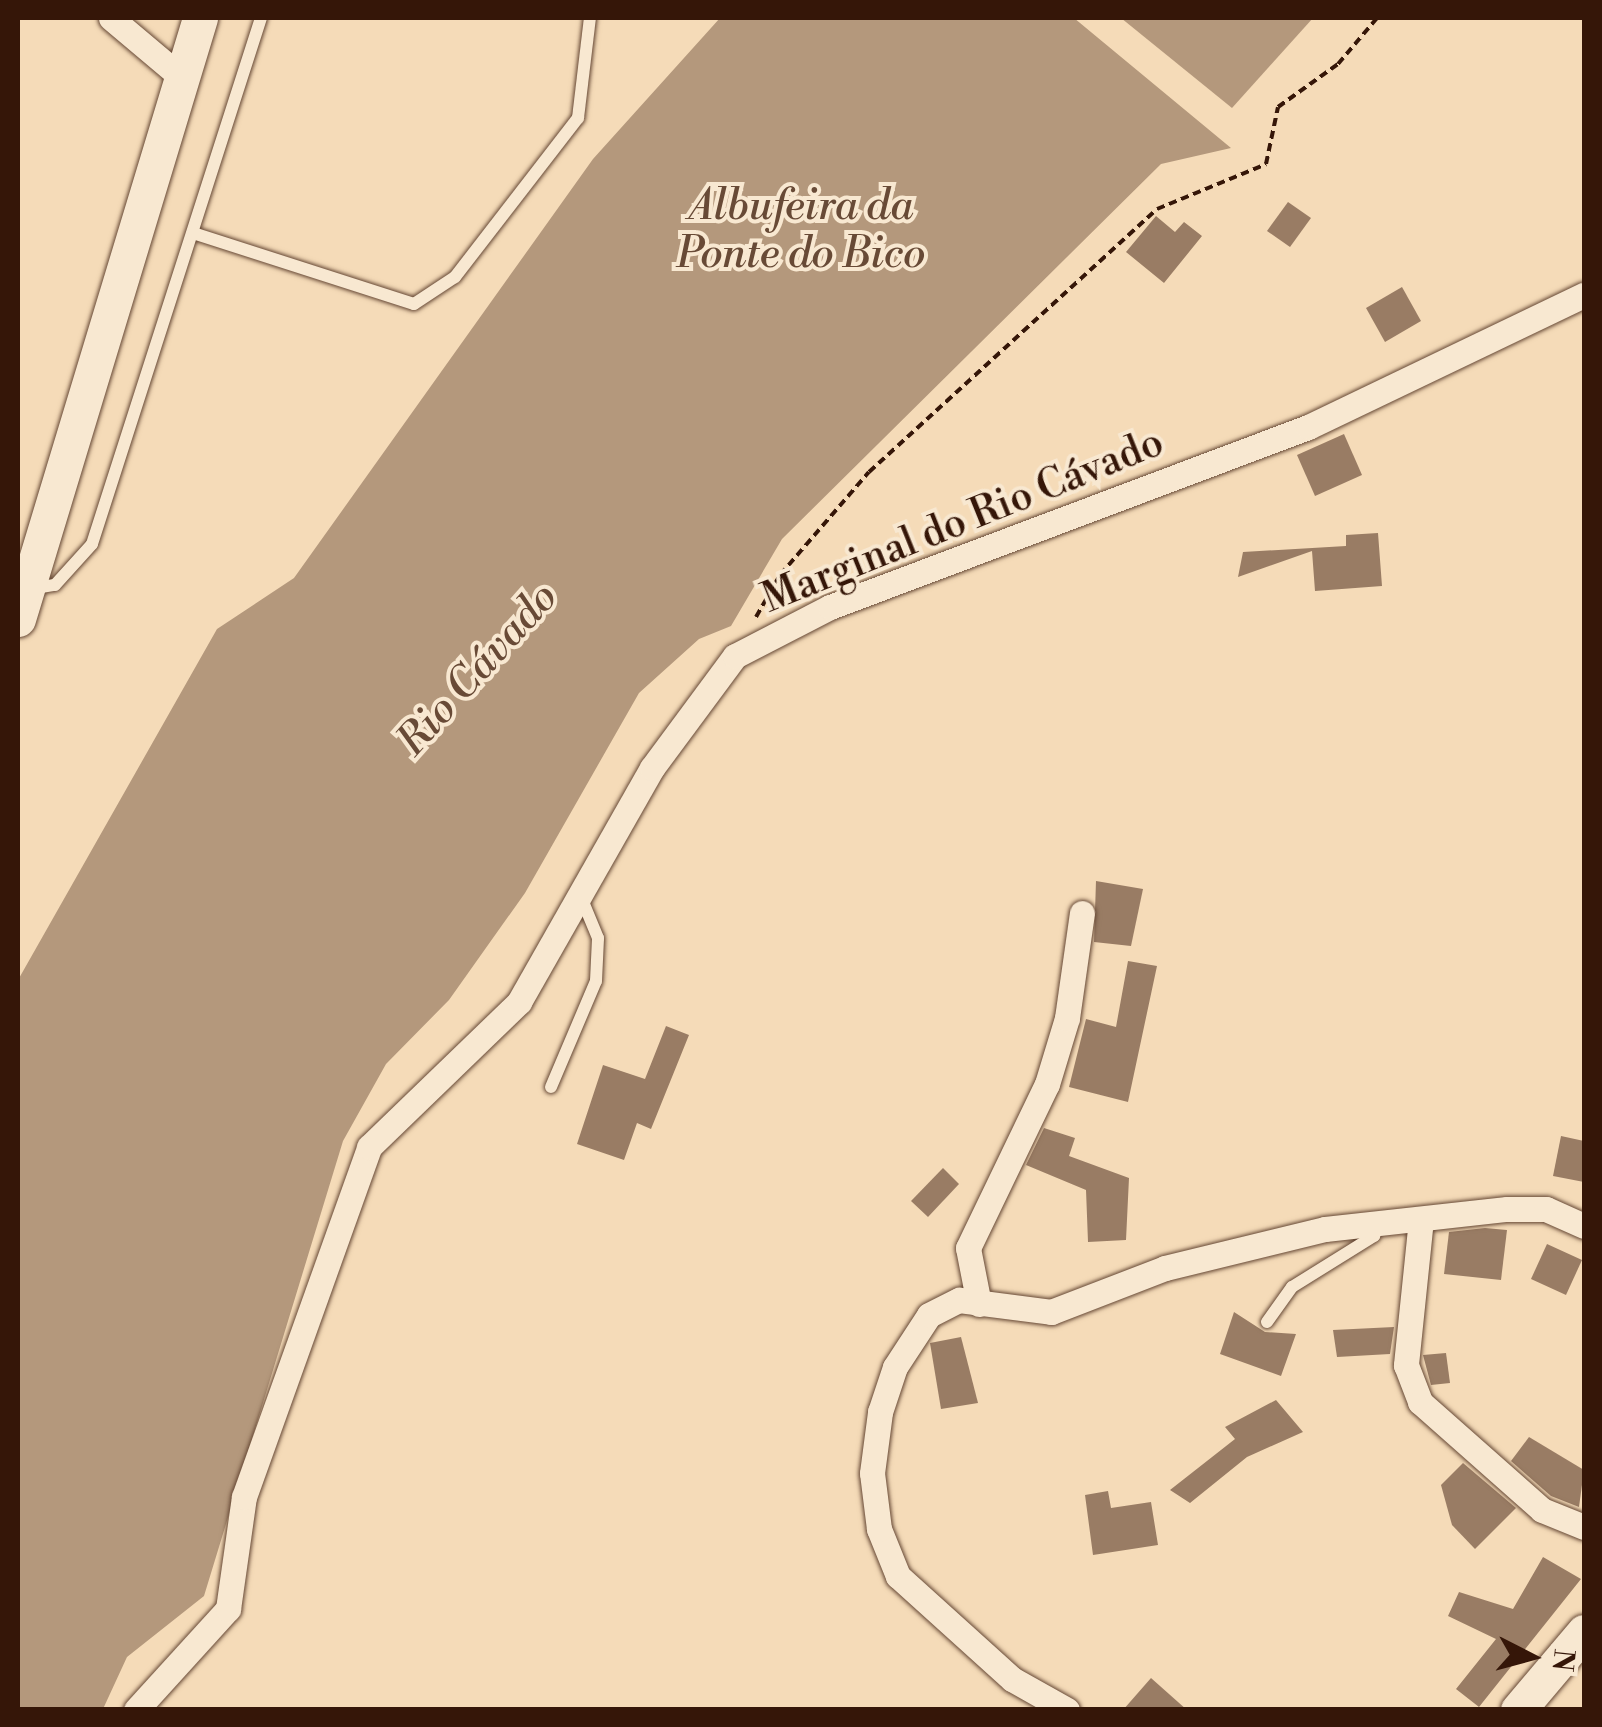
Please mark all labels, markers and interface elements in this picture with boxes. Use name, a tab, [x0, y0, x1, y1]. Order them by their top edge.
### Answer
water label: Albufeira da Ponte do Bico	[677, 182, 925, 280]
street label: Marginal do Rio Cávado	[755, 419, 1171, 623]
water label: Rio Cávado	[387, 573, 569, 767]
north arrow	[1482, 1607, 1582, 1707]
text: N	[1544, 1647, 1581, 1673]

